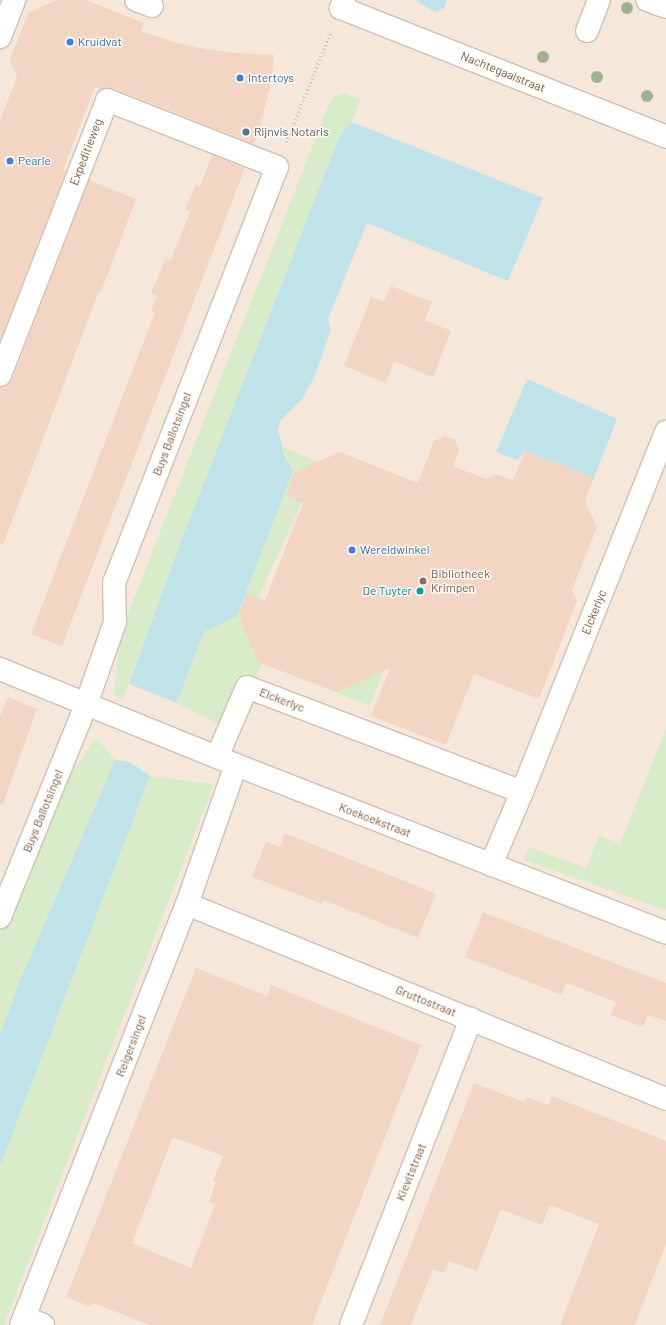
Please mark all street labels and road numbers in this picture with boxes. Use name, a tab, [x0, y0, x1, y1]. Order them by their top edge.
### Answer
street label: Nachtegaalstraat	[459, 48, 547, 96]
street label: Expeditieweg	[67, 117, 105, 187]
street label: Buys Ballotsingel	[150, 390, 194, 478]
street label: Elckerlyc	[578, 587, 610, 637]
street label: Elckerlyc	[257, 685, 307, 715]
street label: Buys Ballotsingel	[20, 768, 66, 854]
street label: Koekoekstraat	[337, 800, 413, 840]
street label: Gruttostraat	[393, 982, 459, 1020]
street label: Reigersingel	[113, 1013, 149, 1079]
street label: Kievitstraat	[393, 1141, 429, 1203]

